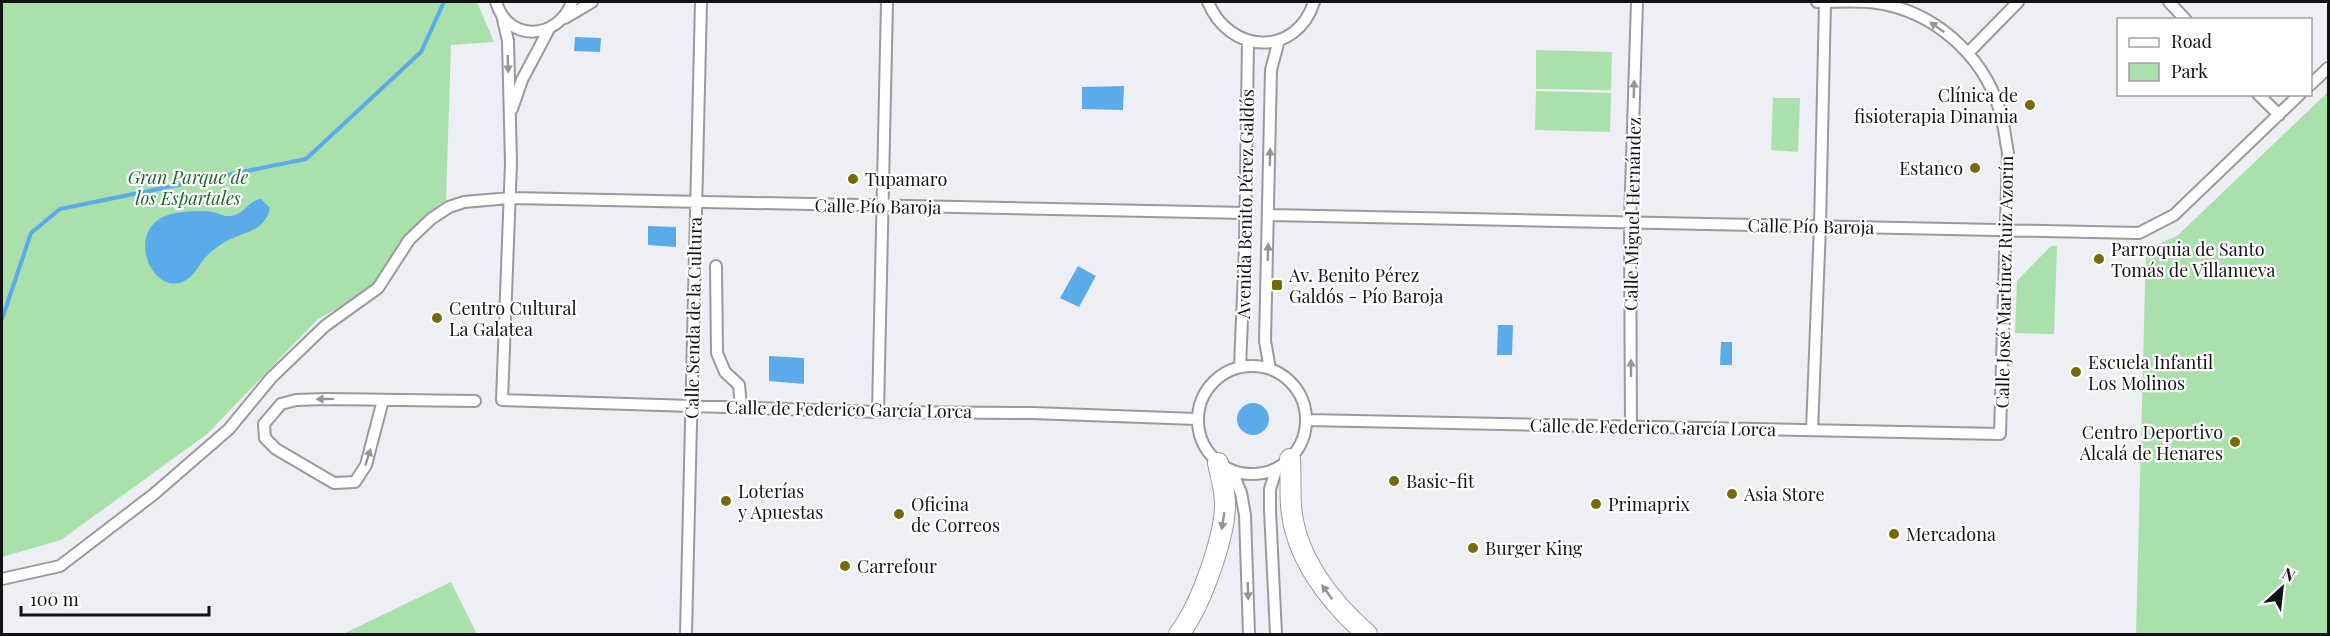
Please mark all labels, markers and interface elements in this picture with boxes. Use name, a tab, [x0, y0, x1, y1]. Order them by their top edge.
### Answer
legend	[2117, 18, 2312, 96]
one-way arrow	[1930, 22, 1945, 34]
text: Road	[2171, 29, 2212, 53]
one-way arrow	[504, 55, 513, 74]
text: Park	[2171, 59, 2208, 83]
one-way arrow	[1630, 80, 1639, 99]
place label: Clínica de fisioterapia Dinamia	[1854, 83, 2018, 128]
street label: Avenida Benito Pérez Galdós	[1231, 89, 1259, 320]
marker: Clínica de fisioterapia Dinamia	[2023, 98, 2037, 112]
street label: Calle Miguel Hernández	[1618, 117, 1646, 311]
one-way arrow	[1265, 147, 1275, 166]
street label: Calle José Martínez Ruiz Azorín	[1990, 155, 2018, 409]
place label: Estanco	[1899, 156, 1963, 180]
marker: Estanco	[1968, 161, 1982, 175]
park label: Gran Parque de los Espartales	[128, 165, 249, 210]
place label: Tupamaro	[865, 167, 947, 191]
marker: Tupamaro	[846, 172, 860, 186]
street label: Calle Pío Baroja	[814, 193, 942, 219]
street label: Calle Pío Baroja	[1747, 213, 1875, 239]
street label: Calle Senda de la Cultura	[679, 217, 707, 419]
place label: Parroquia de Santo Tomás de Villanueva	[2111, 237, 2275, 282]
one-way arrow	[1263, 242, 1273, 261]
marker: Parroquia de Santo Tomás de Villanueva	[2092, 252, 2106, 266]
place label: Av. Benito Pérez Galdós - Pío Baroja	[1288, 263, 1443, 308]
marker: Av. Benito Pérez Galdós - Pío Baroja	[1270, 278, 1284, 292]
place label: Centro Cultural La Galatea	[449, 296, 577, 341]
marker: Centro Cultural La Galatea	[430, 311, 444, 325]
place label: Escuela Infantil Los Molinos	[2088, 350, 2213, 395]
one-way arrow	[1626, 359, 1635, 378]
marker: Escuela Infantil Los Molinos	[2069, 365, 2083, 379]
one-way arrow	[315, 394, 334, 404]
street label: Calle de Federico García Lorca	[726, 395, 972, 423]
street label: Calle de Federico García Lorca	[1530, 413, 1776, 441]
place label: Centro Deportivo Alcalá de Henares	[2079, 420, 2223, 465]
marker: Centro Deportivo Alcalá de Henares	[2228, 435, 2242, 449]
one-way arrow	[364, 448, 373, 466]
place label: Basic-fit	[1406, 469, 1475, 493]
marker: Basic-fit	[1387, 474, 1401, 488]
place label: Loterías y Apuestas	[737, 479, 823, 524]
place label: Asia Store	[1743, 482, 1825, 506]
marker: Asia Store	[1725, 487, 1739, 501]
place label: Oficina de Correos	[911, 492, 1000, 537]
place label: Primaprix	[1608, 492, 1691, 516]
marker: Loterías y Apuestas	[719, 494, 733, 508]
marker: Primaprix	[1589, 497, 1603, 511]
marker: Oficina de Correos	[892, 507, 906, 521]
one-way arrow	[1218, 511, 1227, 530]
place label: Mercadona	[1906, 522, 1996, 546]
marker: Mercadona	[1887, 527, 1901, 541]
place label: Burger King	[1485, 536, 1583, 560]
marker: Burger King	[1466, 541, 1480, 555]
place label: Carrefour	[857, 554, 937, 578]
north arrow	[2252, 558, 2312, 618]
marker: Carrefour	[838, 559, 852, 573]
text: N	[2279, 562, 2299, 586]
scale bar	[21, 579, 208, 617]
one-way arrow	[1243, 581, 1252, 600]
one-way arrow	[1321, 584, 1333, 600]
text: 100 m	[30, 587, 79, 611]

